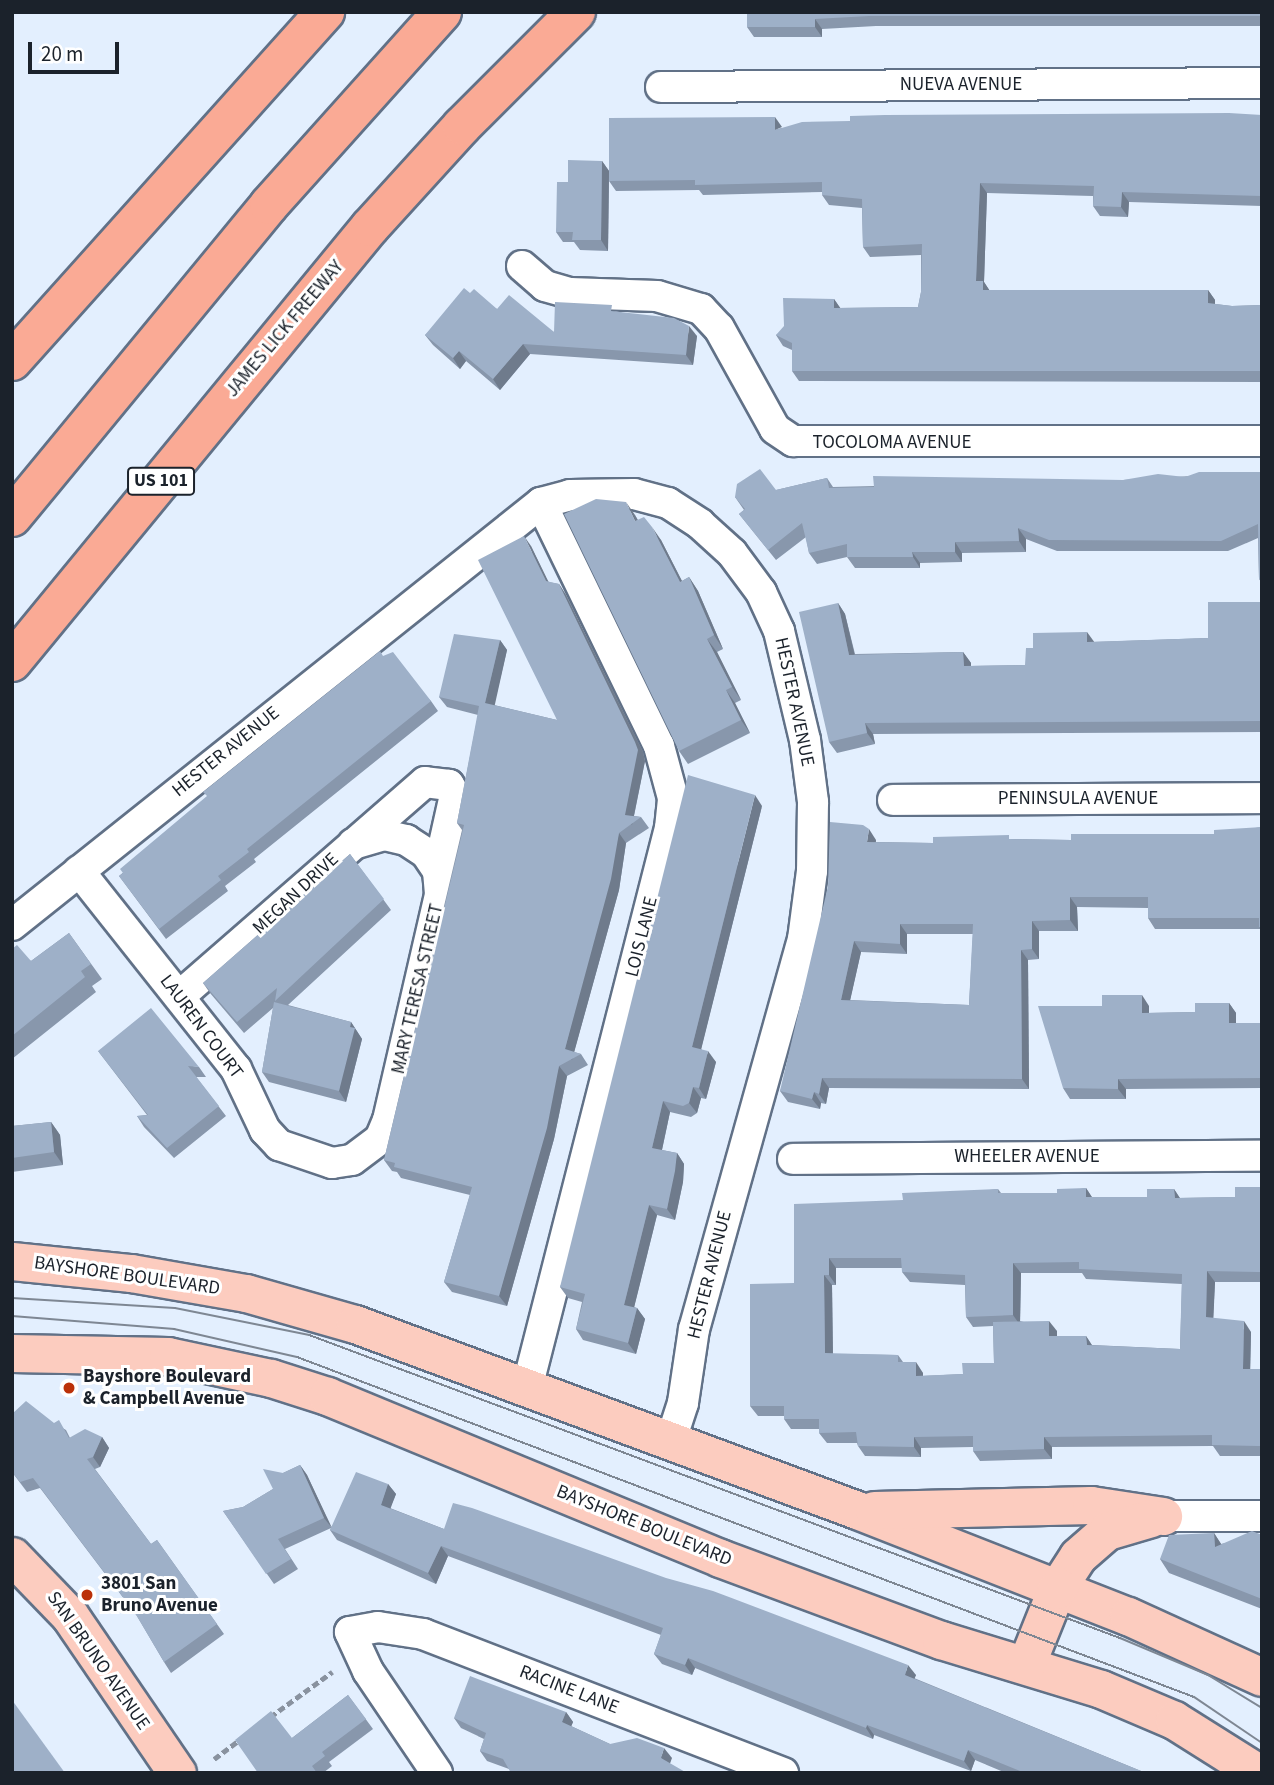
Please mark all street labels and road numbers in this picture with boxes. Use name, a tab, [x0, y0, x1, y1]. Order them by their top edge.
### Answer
street label: NUEVA AVENUE	[900, 74, 1022, 96]
street label: JAMES LICK FREEWAY	[221, 256, 349, 402]
street label: TOCOLOMA AVENUE	[813, 432, 971, 454]
road number: US 101	[126, 466, 196, 495]
street label: HESTER AVENUE	[769, 635, 819, 769]
street label: HESTER AVENUE	[168, 702, 284, 802]
street label: PENINSULA AVENUE	[998, 788, 1158, 810]
street label: MEGAN DRIVE	[248, 848, 344, 940]
street label: LOIS LANE	[621, 894, 663, 980]
street label: MARY TERESA STREET	[387, 902, 449, 1076]
street label: LAUREN COURT	[154, 970, 248, 1084]
street label: WHEELER AVENUE	[954, 1146, 1100, 1168]
street label: HESTER AVENUE	[683, 1208, 737, 1342]
street label: BAYSHORE BOULEVARD	[33, 1252, 221, 1300]
street label: BAYSHORE BOULEVARD	[553, 1480, 735, 1572]
street label: SAN BRUNO AVENUE	[42, 1587, 154, 1735]
street label: RACINE LANE	[516, 1661, 622, 1719]

